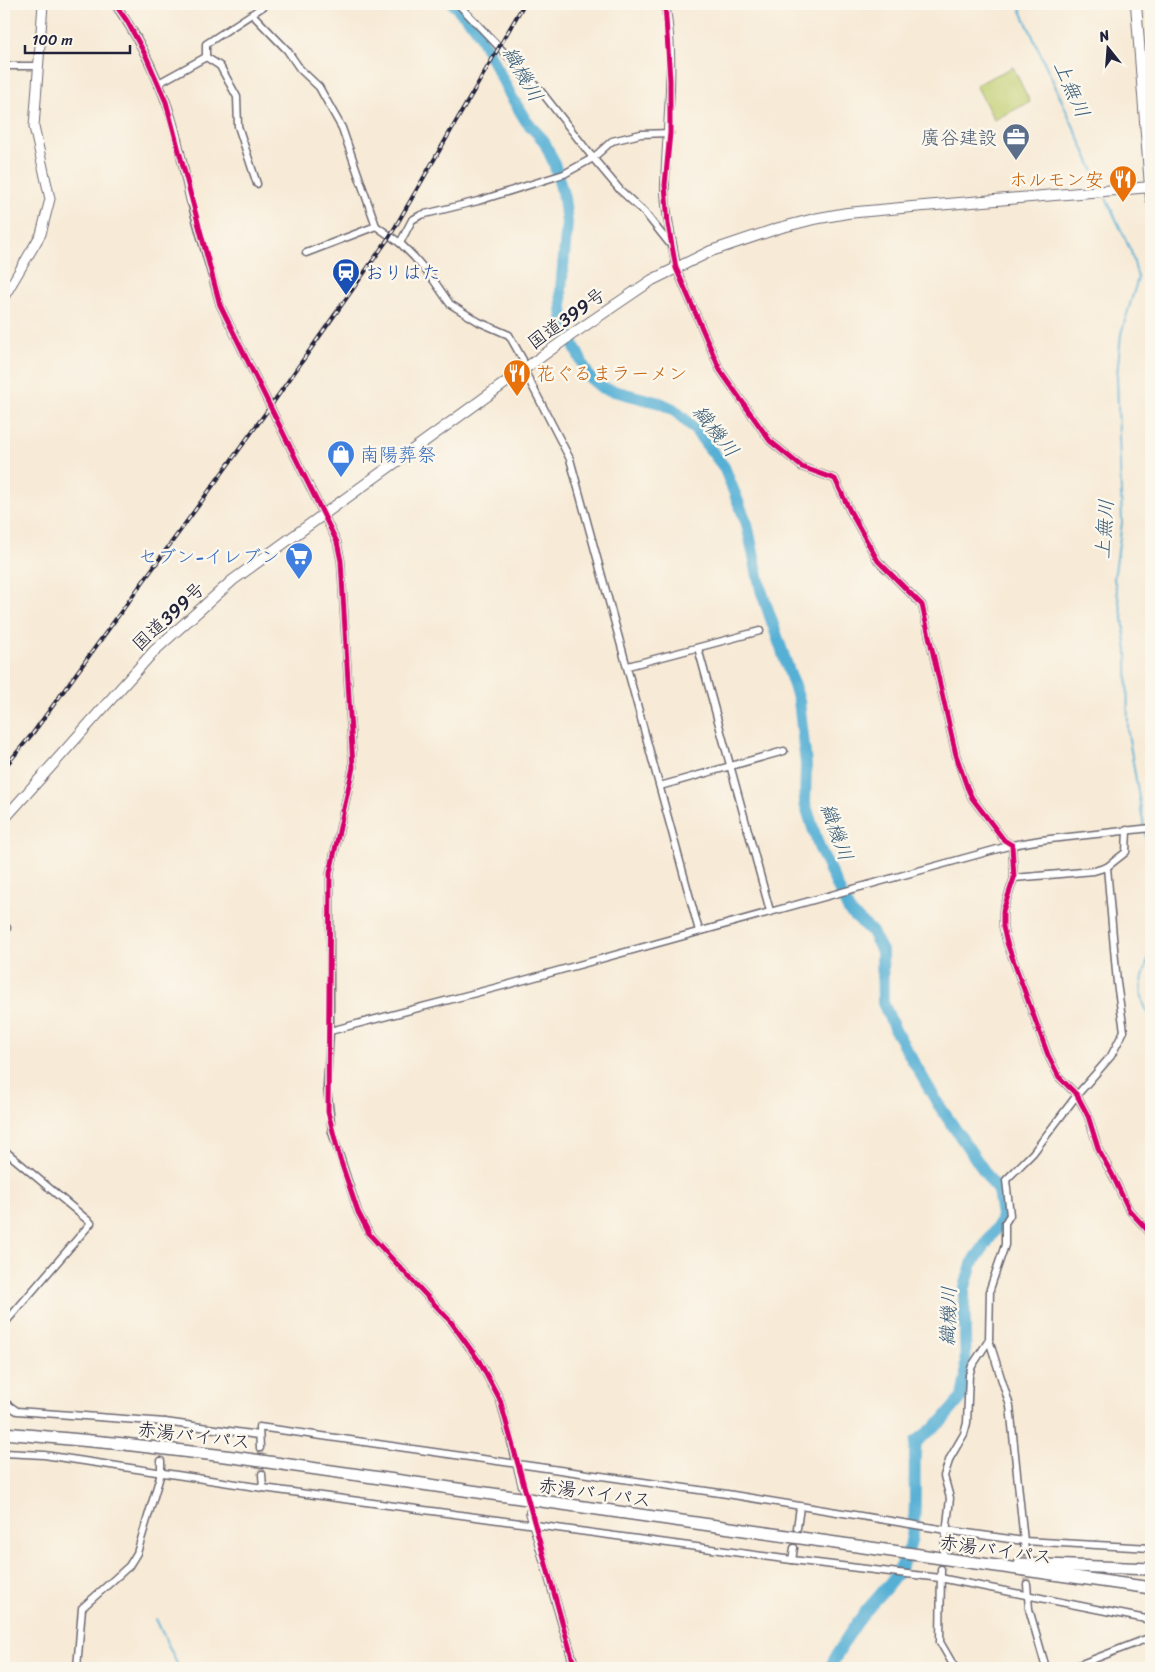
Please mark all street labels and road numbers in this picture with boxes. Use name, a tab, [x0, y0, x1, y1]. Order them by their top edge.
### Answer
street label: 国道399号	[520, 278, 613, 358]
street label: 国道399号	[124, 573, 213, 659]
street label: 赤湯バイパス	[136, 1412, 252, 1459]
street label: 赤湯バイパス	[536, 1468, 653, 1517]
street label: 赤湯バイパス	[937, 1525, 1054, 1574]

